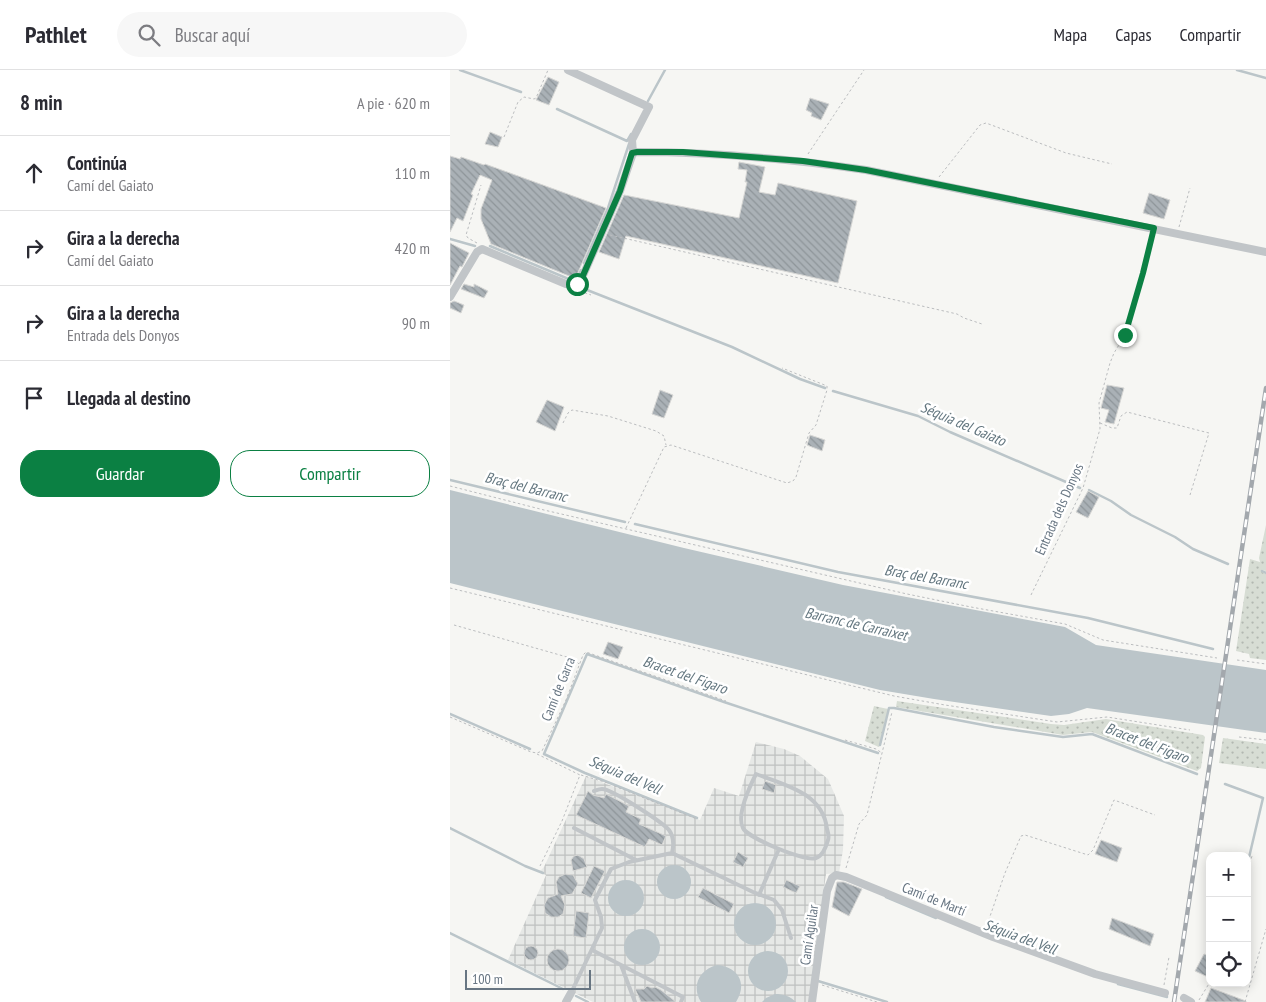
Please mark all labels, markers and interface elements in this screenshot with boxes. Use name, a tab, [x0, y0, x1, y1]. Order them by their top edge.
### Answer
search box	[117, 12, 467, 57]
text: Pathlet	[25, 19, 87, 50]
icon: search	[135, 21, 163, 49]
text: Buscar aquí	[175, 23, 250, 47]
text: Mapa	[1054, 23, 1087, 46]
text: Capas	[1115, 23, 1152, 46]
text: Compartir	[1180, 23, 1241, 46]
text: 8 min	[20, 89, 62, 116]
text: A pie · 620 m	[357, 93, 430, 113]
text: Continúa	[67, 151, 127, 175]
icon: ahead	[20, 159, 48, 187]
text: 110 m	[395, 163, 430, 183]
text: Camí del Gaiato	[67, 175, 154, 195]
text: Gira a la derecha	[67, 226, 180, 250]
icon: right	[20, 234, 48, 262]
text: 420 m	[395, 238, 430, 258]
text: Camí del Gaiato	[67, 250, 154, 270]
route start	[566, 273, 589, 296]
text: Gira a la derecha	[67, 301, 180, 325]
icon: right	[20, 309, 48, 337]
text: 90 m	[402, 313, 430, 333]
route end	[1114, 324, 1137, 347]
text: Entrada dels Donyos	[67, 325, 180, 345]
icon: arrive	[20, 384, 48, 412]
text: Llegada al destino	[67, 386, 191, 410]
water label: Séquia del Gaiato	[918, 397, 1010, 451]
button: Guardar	[20, 450, 220, 497]
button: Compartir	[230, 450, 430, 497]
street label: Entrada dels Donyos	[1031, 460, 1087, 558]
water label: Braç del Barranc	[483, 467, 571, 506]
water label: Braç del Barranc	[883, 560, 971, 593]
water label: Barranc de Carraixet	[803, 603, 911, 645]
water label: Bracet del Figaro	[641, 651, 731, 698]
street label: Camí de Garra	[537, 654, 579, 724]
water label: Bracet del Figaro	[1103, 718, 1193, 768]
water label: Séquia del Vell	[586, 751, 665, 799]
map controls	[1206, 852, 1251, 987]
button: +	[1206, 852, 1251, 897]
street label: Camí de Martí	[899, 878, 969, 920]
button: −	[1206, 897, 1251, 942]
street label: Camí Aguilar	[796, 903, 822, 966]
water label: Séquia del Vell	[981, 915, 1061, 959]
button: locate	[1206, 942, 1251, 987]
scale bar	[465, 967, 591, 990]
text: 100 m	[472, 970, 503, 988]

